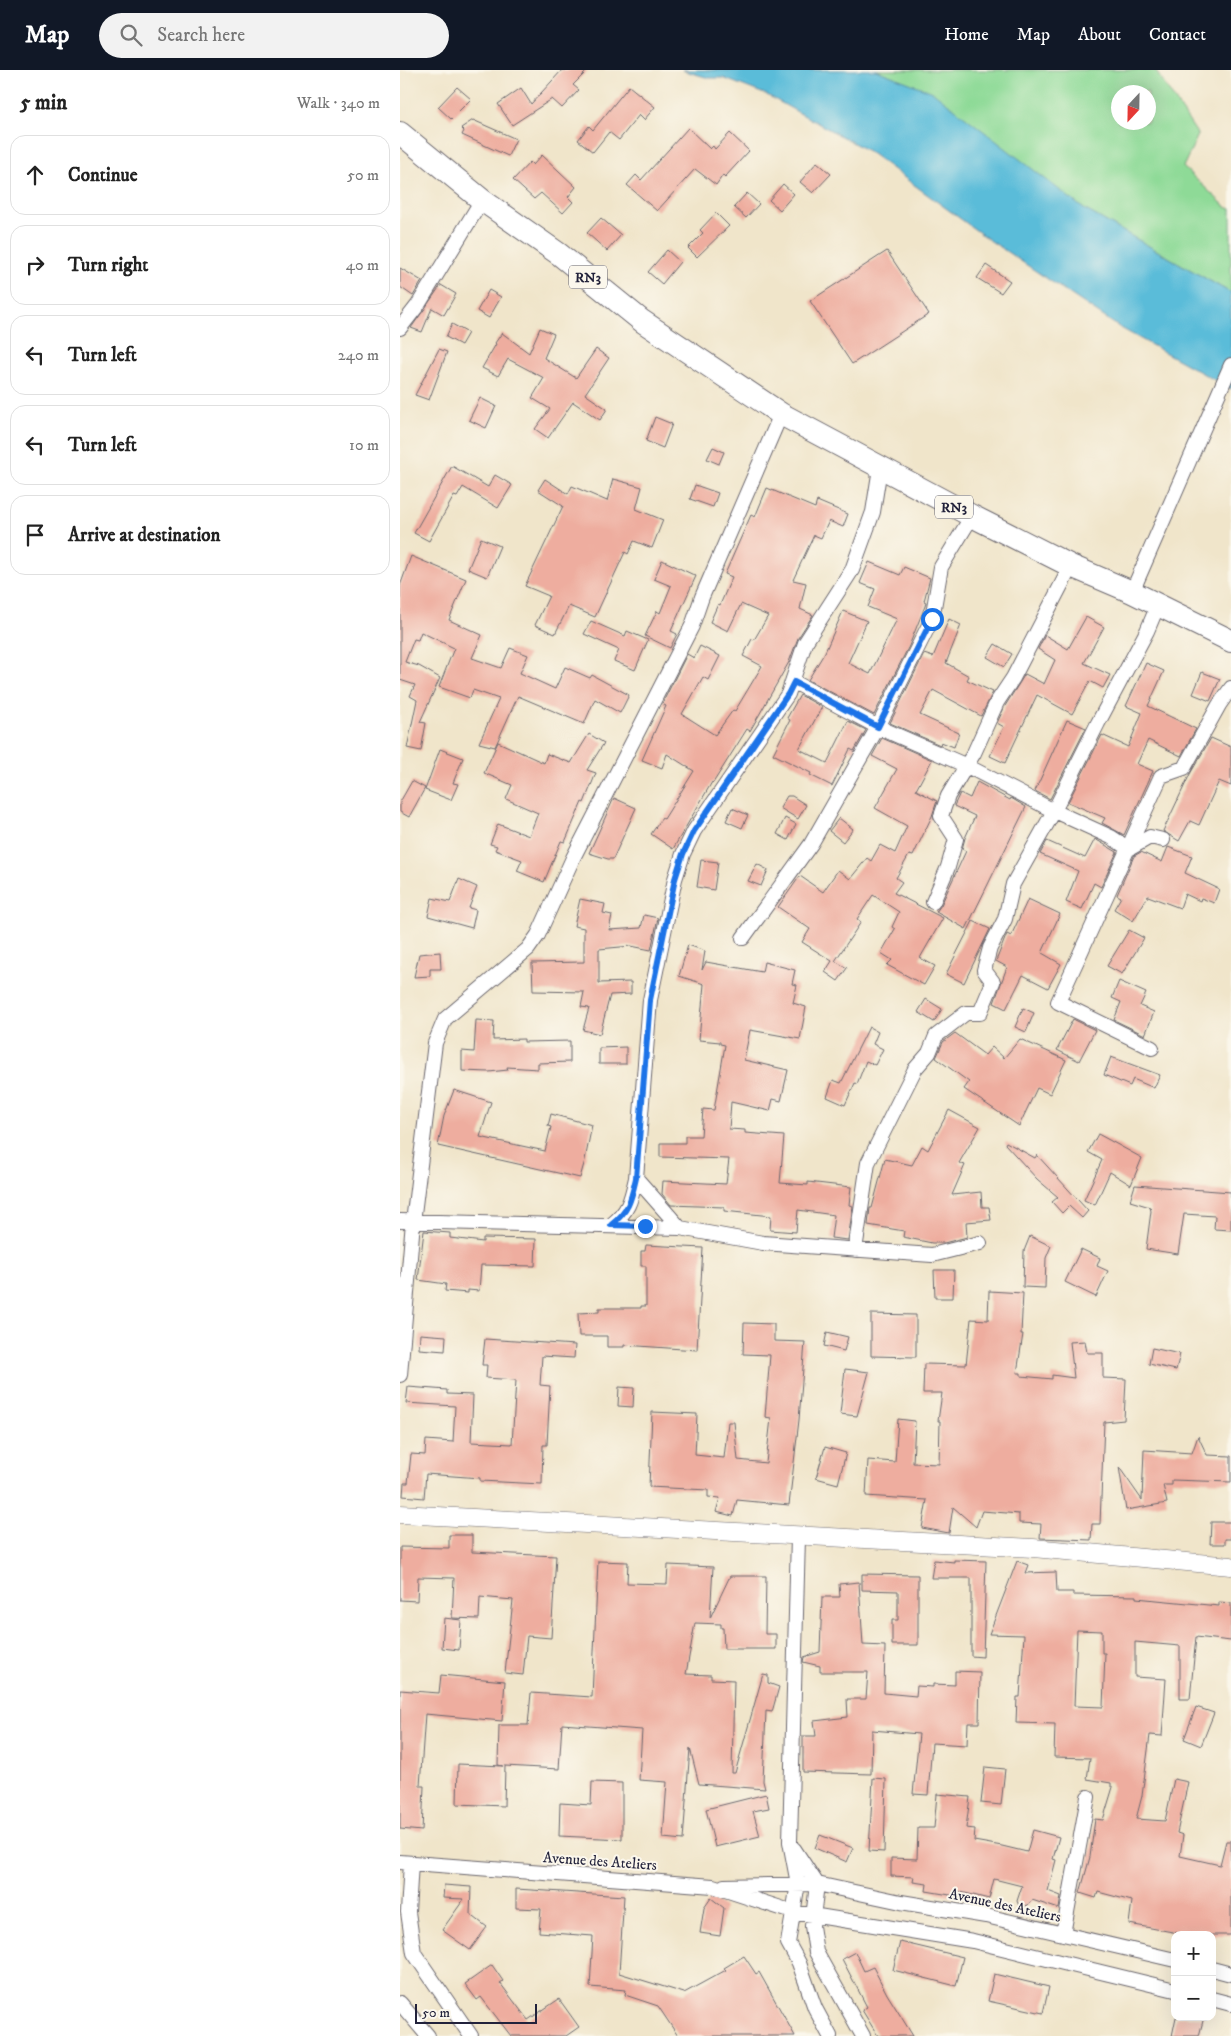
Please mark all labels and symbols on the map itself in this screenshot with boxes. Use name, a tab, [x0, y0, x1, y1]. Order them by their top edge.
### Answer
north arrow	[1111, 85, 1156, 130]
road number: RN3	[569, 266, 607, 288]
road number: RN3	[935, 496, 973, 518]
route start	[921, 608, 944, 631]
route end	[634, 1215, 657, 1238]
street label: Avenue des Ateliers	[542, 1848, 658, 1875]
street label: Avenue des Ateliers	[947, 1884, 1063, 1927]
scale bar	[415, 2001, 538, 2024]

